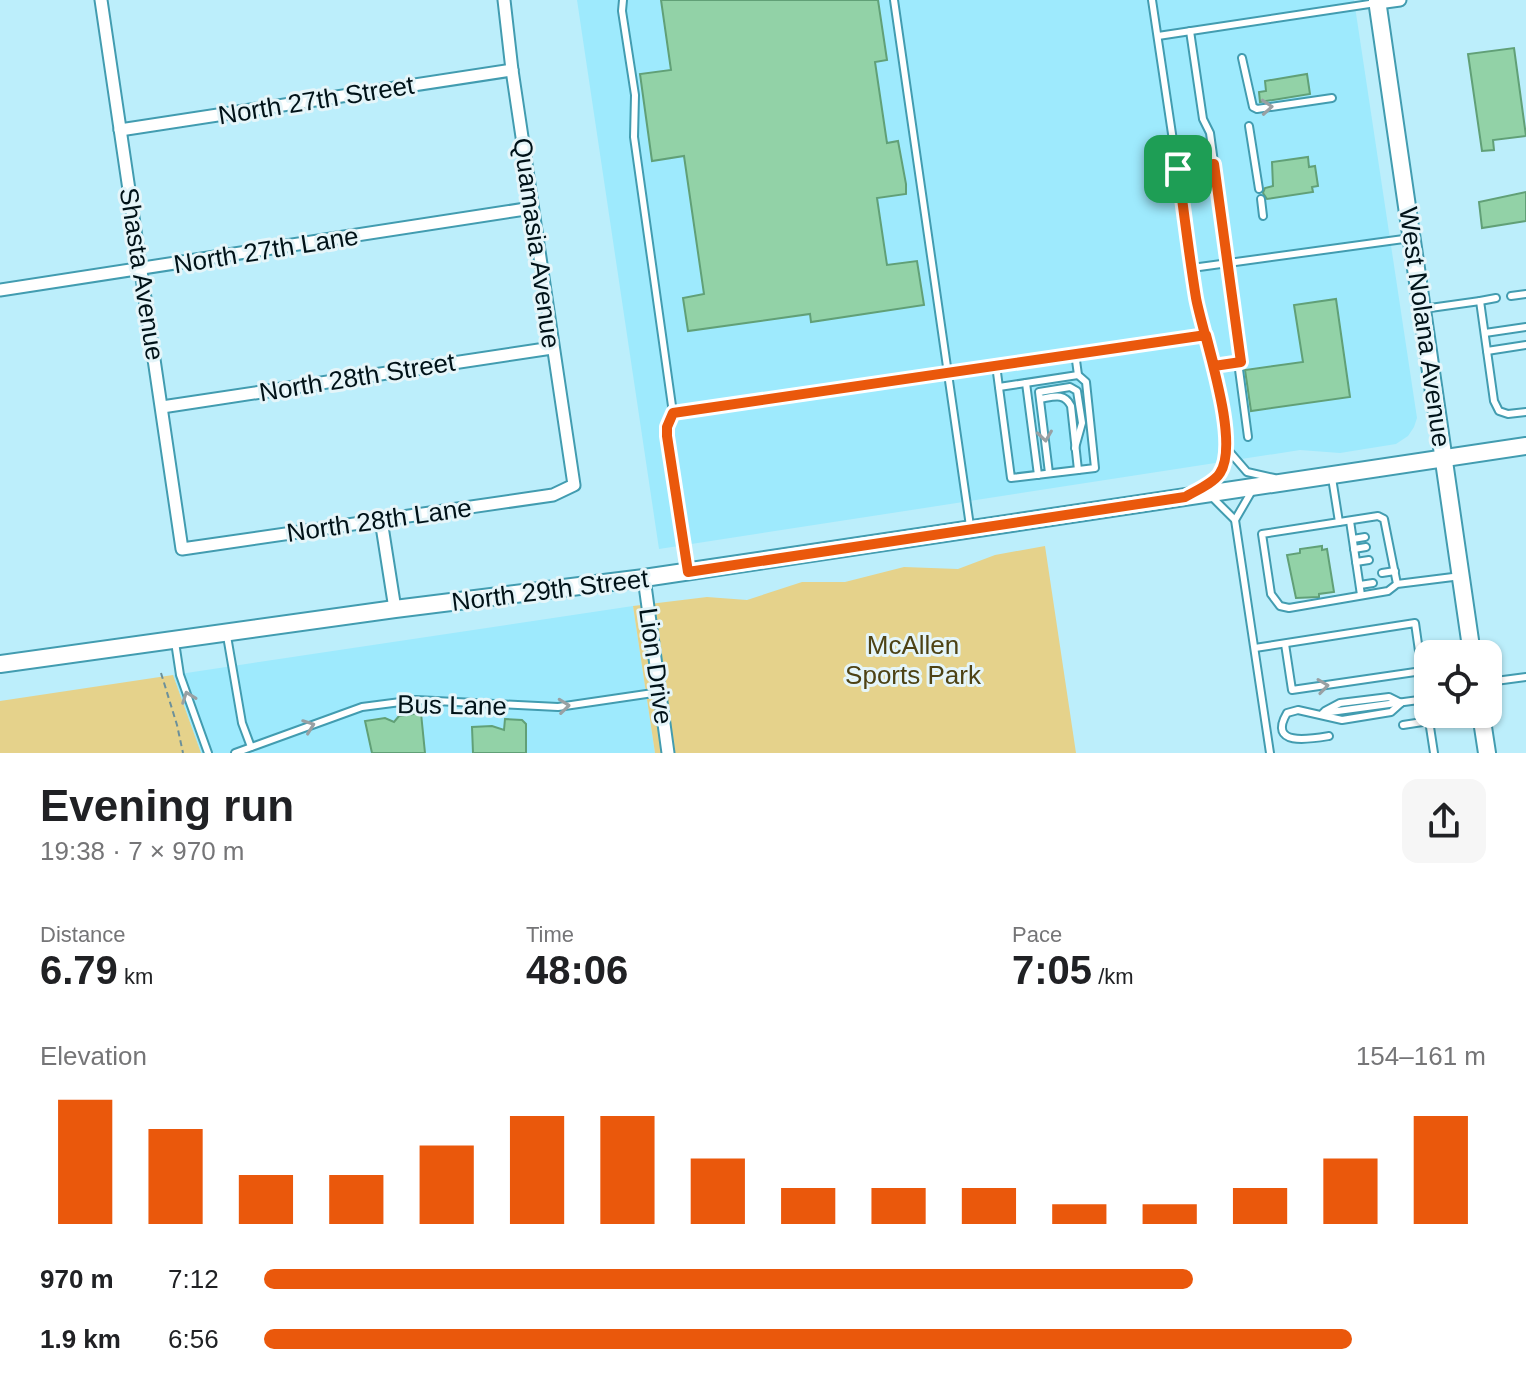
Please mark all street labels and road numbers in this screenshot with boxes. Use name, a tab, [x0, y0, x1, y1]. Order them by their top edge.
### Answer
street label: North 27th Street	[216, 70, 417, 130]
street label: Quamasia Avenue	[507, 136, 567, 350]
street label: Shasta Avenue	[114, 186, 170, 362]
street label: West Nolana Avenue	[1393, 205, 1457, 449]
street label: North 27th Lane	[172, 221, 360, 279]
street label: North 28th Street	[257, 347, 458, 407]
street label: North 28th Lane	[285, 492, 473, 548]
street label: North 29th Street	[450, 563, 651, 617]
street label: Lion Drive	[633, 606, 679, 726]
street label: Bus Lane	[397, 689, 507, 721]

